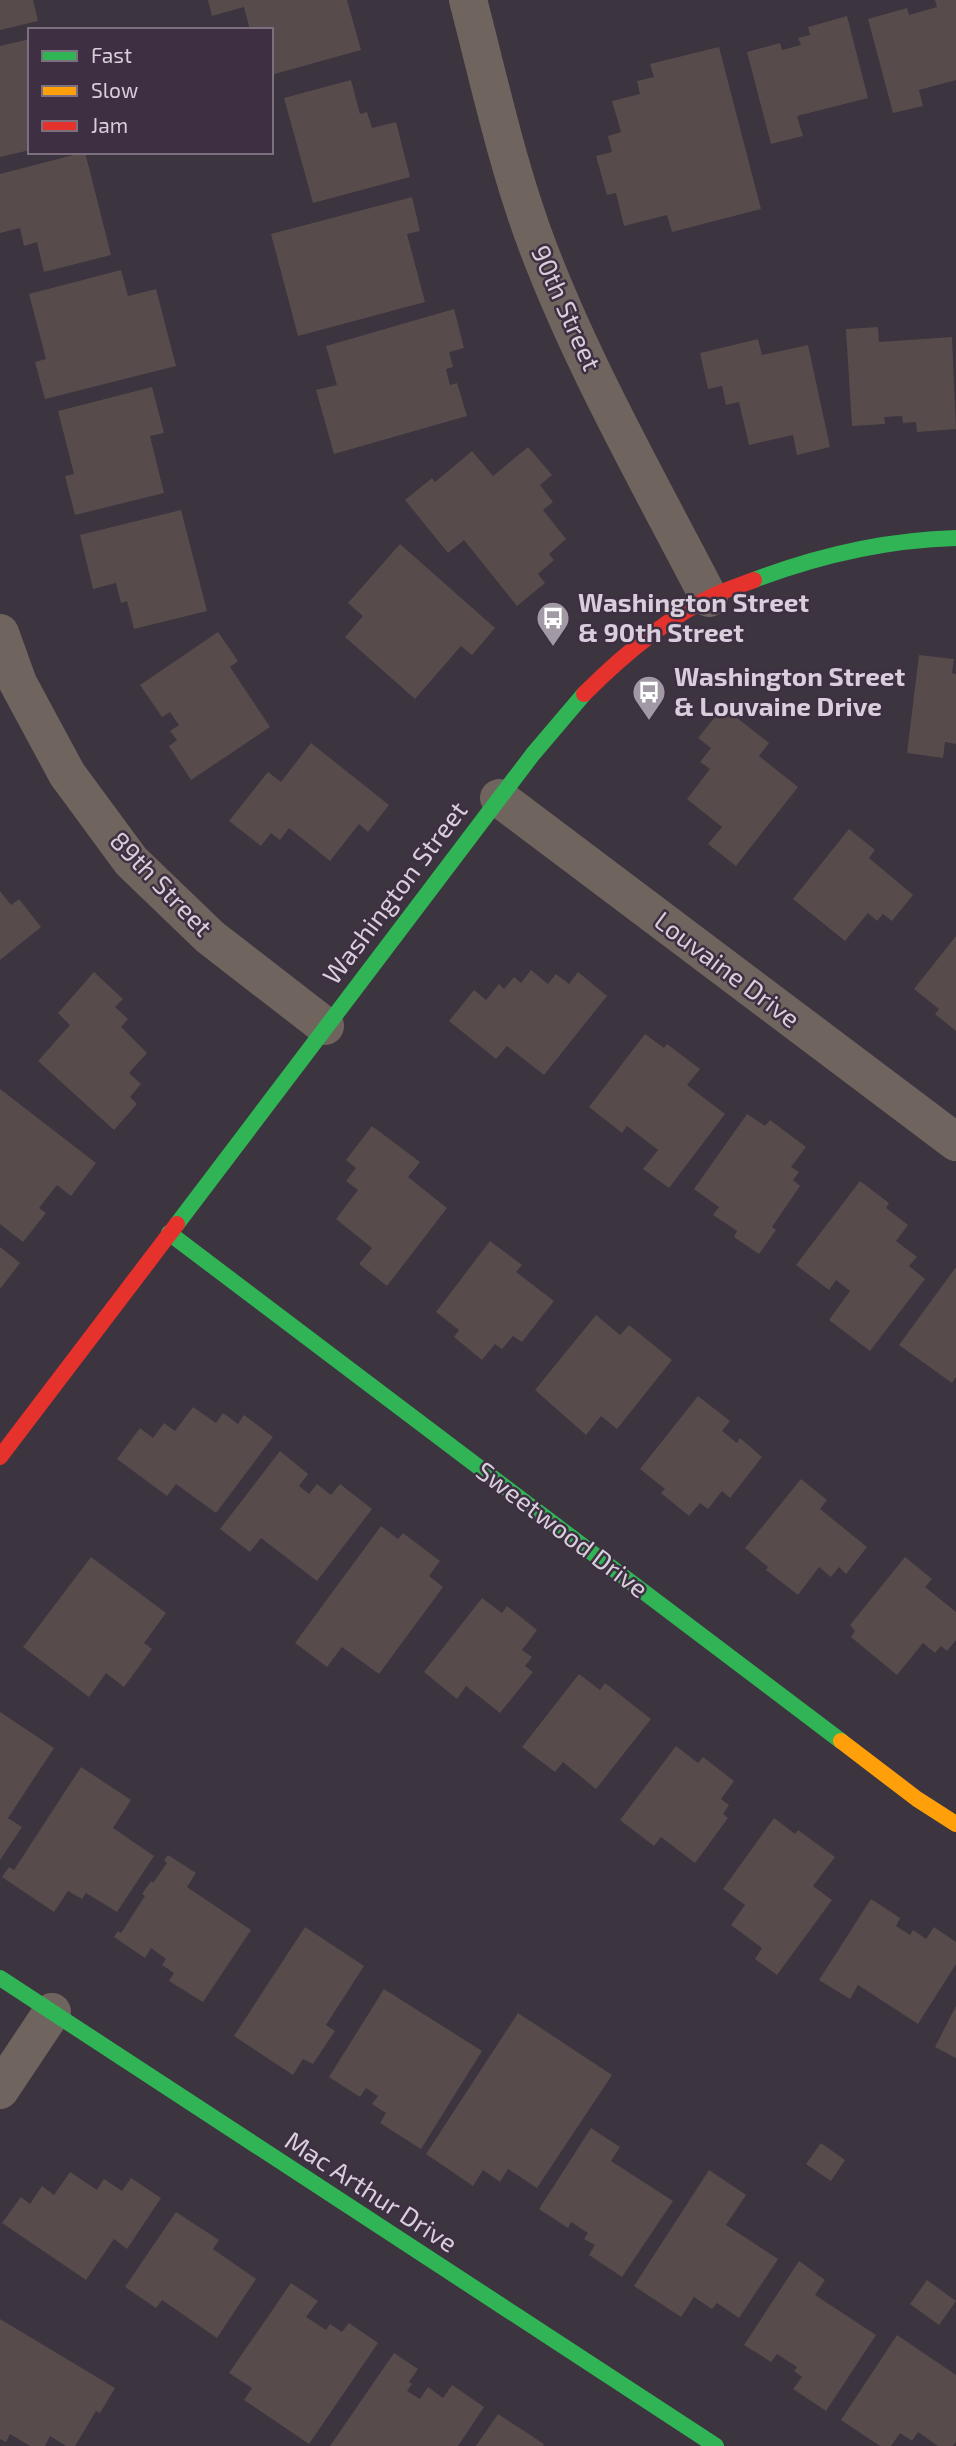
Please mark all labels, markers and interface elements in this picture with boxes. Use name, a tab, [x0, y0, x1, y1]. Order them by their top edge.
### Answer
legend	[28, 28, 273, 154]
text: Fast	[91, 42, 132, 67]
text: Slow	[91, 77, 138, 102]
text: Jam	[91, 112, 128, 137]
street label: 90th Street	[526, 240, 609, 375]
place label: Washington Street & 90th Street	[578, 586, 809, 647]
bus stop icon: Washington Street & 90th Street	[534, 599, 572, 648]
place label: Washington Street & Louvaine Drive	[674, 660, 905, 721]
bus stop icon: Washington Street & Louvaine Drive	[630, 673, 668, 722]
street label: Washington Street	[315, 795, 473, 990]
street label: 89th Street	[104, 824, 220, 942]
street label: Louvaine Drive	[649, 904, 807, 1034]
street label: Sweetwood Drive	[471, 1454, 655, 1603]
street label: Mac Arthur Drive	[280, 2124, 464, 2258]

